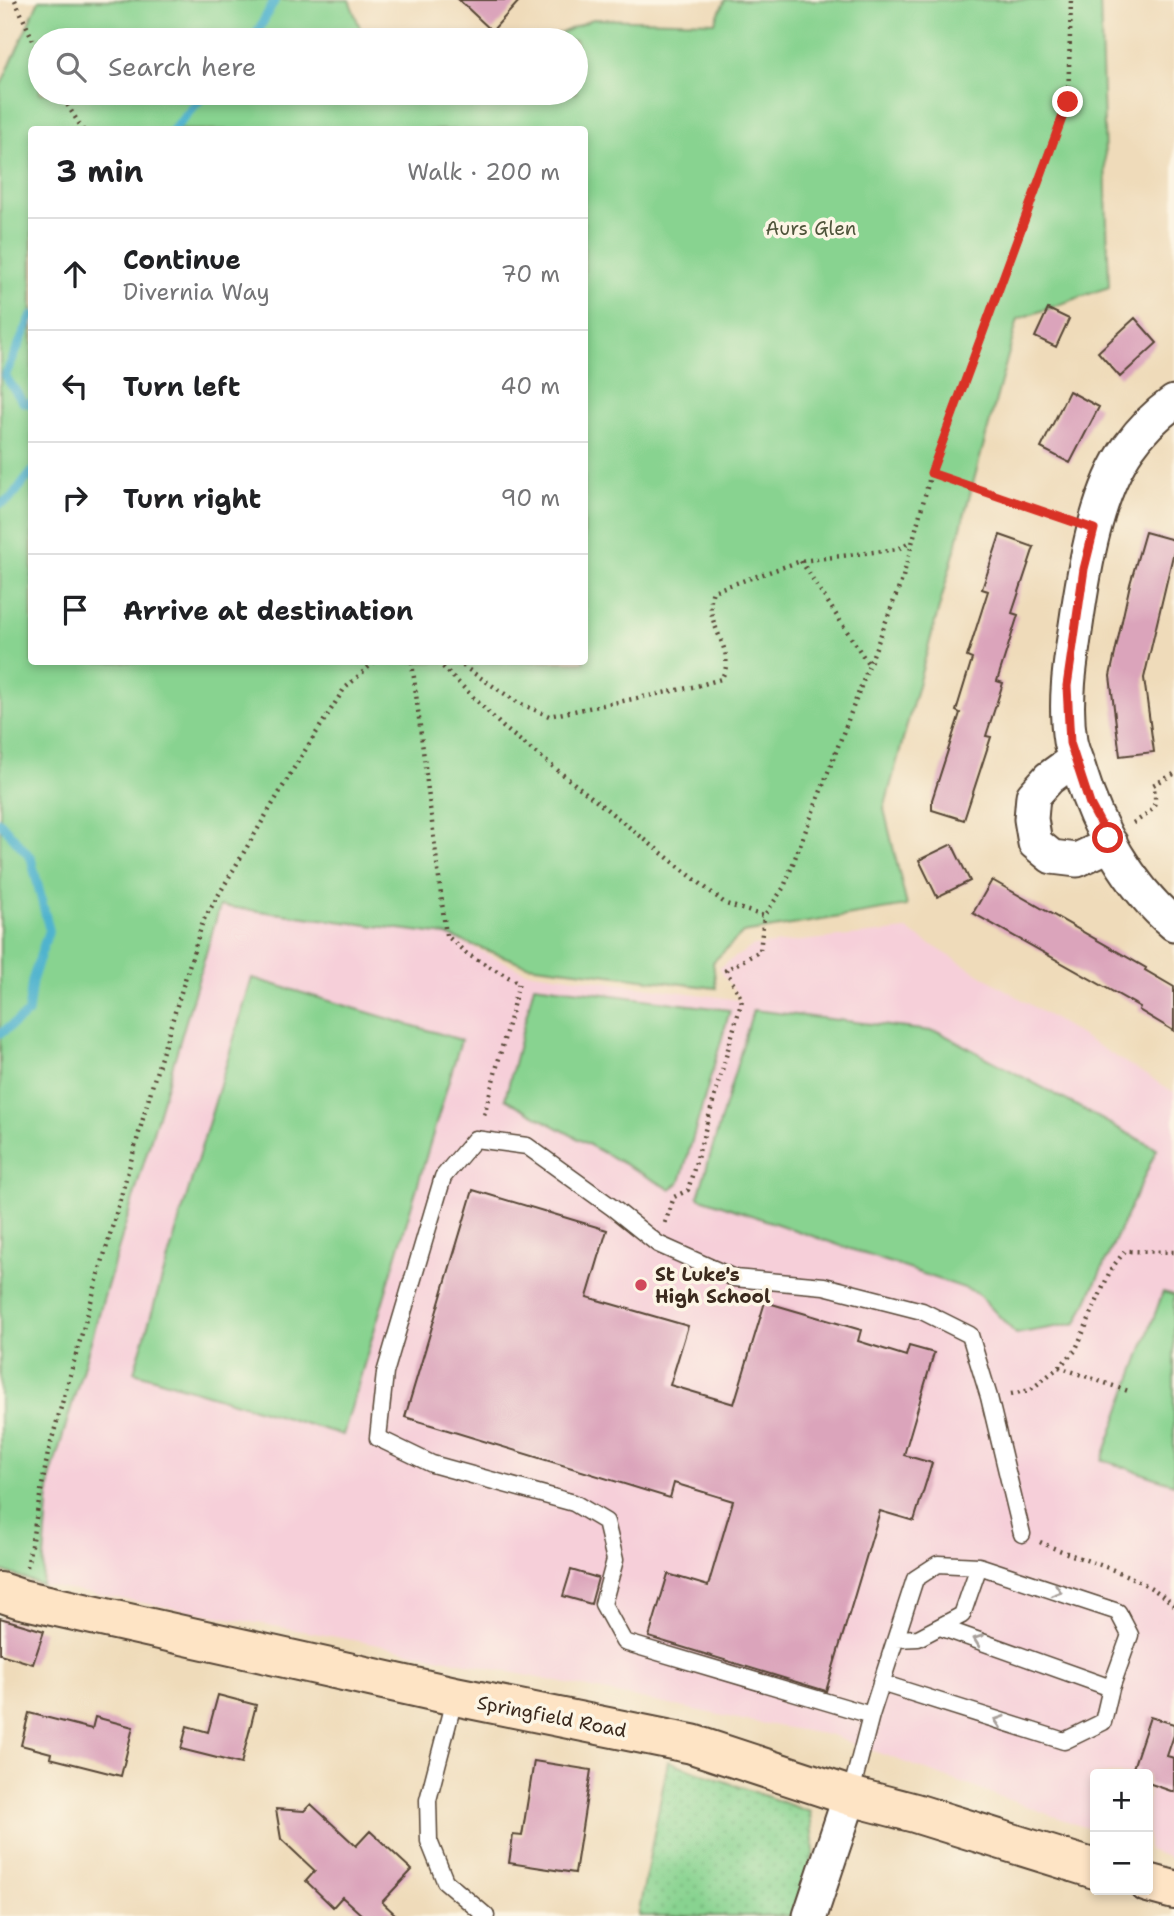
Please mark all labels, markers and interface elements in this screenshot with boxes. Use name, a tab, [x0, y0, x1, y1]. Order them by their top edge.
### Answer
search box	[28, 28, 588, 105]
icon: search	[52, 48, 90, 86]
text: Search here	[108, 49, 257, 84]
route end	[1052, 86, 1083, 117]
text: 3 min	[56, 151, 143, 192]
text: Walk · 200 m	[407, 157, 560, 187]
park label: Aurs Glen	[766, 216, 856, 241]
text: Continue	[123, 242, 241, 277]
icon: ahead	[56, 255, 94, 293]
text: 70 m	[501, 259, 560, 289]
text: Divernia Way	[123, 277, 270, 307]
icon: left	[56, 367, 94, 405]
text: Turn left	[123, 369, 240, 404]
text: 40 m	[500, 371, 560, 401]
icon: right	[56, 479, 94, 517]
text: Turn right	[123, 481, 261, 516]
text: 90 m	[500, 483, 560, 513]
icon: arrive	[56, 591, 94, 629]
text: Arrive at destination	[123, 593, 413, 628]
route start	[1092, 822, 1123, 853]
place label: St Luke's High School	[655, 1262, 771, 1309]
marker: St Luke's High School	[633, 1277, 649, 1293]
one-way arrow	[1050, 1583, 1063, 1597]
one-way arrow	[972, 1634, 984, 1648]
street label: Springfield Road	[475, 1690, 629, 1743]
one-way arrow	[993, 1714, 1005, 1729]
map controls	[1090, 1769, 1153, 1895]
button: +	[1090, 1769, 1153, 1832]
button: −	[1090, 1832, 1153, 1895]

